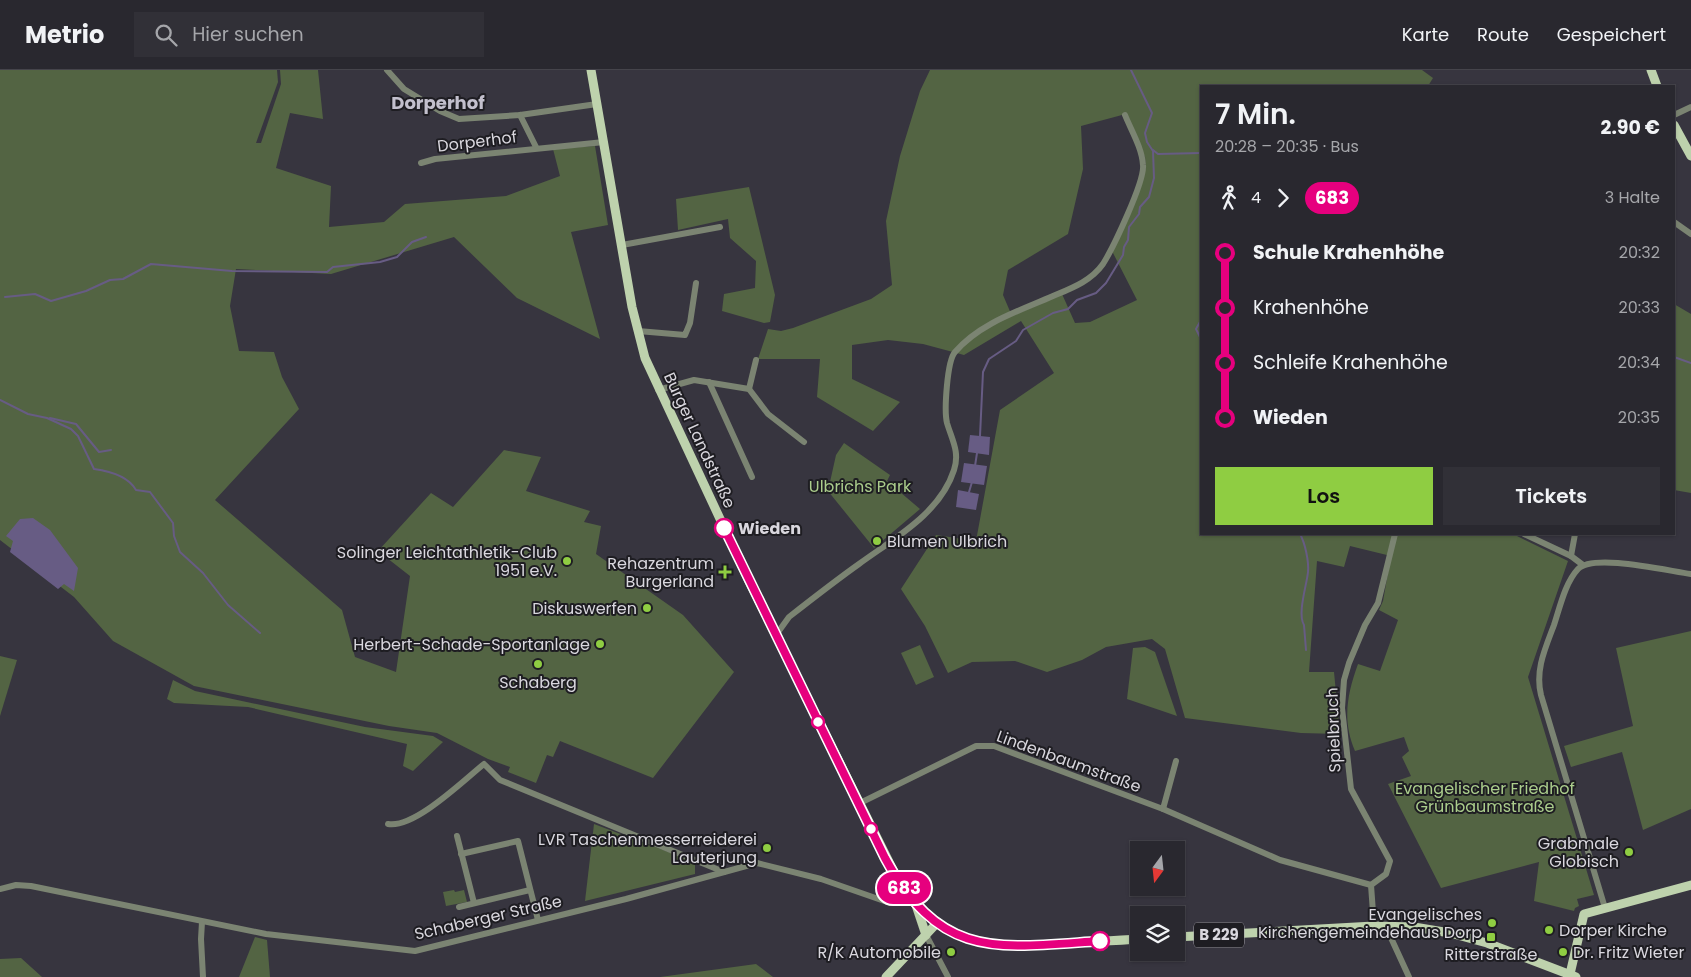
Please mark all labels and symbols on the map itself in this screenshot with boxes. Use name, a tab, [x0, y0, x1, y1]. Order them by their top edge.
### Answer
district label: Dorperhof	[391, 90, 485, 115]
street label: Dorperhof	[436, 125, 518, 158]
street label: Burger Landstraße	[658, 368, 741, 512]
park label: Ulbrichs Park	[809, 475, 912, 498]
place label: Wieden	[738, 517, 801, 540]
marker: Wieden	[714, 518, 734, 538]
place label: Blumen Ulbrich	[887, 530, 1007, 553]
marker: Blumen Ulbrich	[871, 535, 883, 547]
place label: Solinger Leichtathletik-Club 1951 e.V.	[337, 541, 557, 582]
place label: Rehazentrum Burgerland	[607, 552, 714, 593]
marker: Solinger Leichtathletik-Club 1951 e.V.	[561, 555, 573, 567]
marker: Rehazentrum Burgerland	[718, 565, 732, 579]
place label: Diskuswerfen	[532, 597, 637, 620]
marker: Diskuswerfen	[641, 602, 653, 614]
place label: Herbert-Schade-Sportanlage	[353, 633, 590, 656]
marker: Herbert-Schade-Sportanlage	[594, 638, 606, 650]
marker: Schaberg	[532, 658, 544, 670]
place label: Schaberg	[499, 671, 577, 694]
street label: Spielbruch	[1321, 687, 1346, 773]
unlabelled marker	[811, 715, 825, 729]
street label: Lindenbaumstraße	[993, 725, 1144, 798]
park label: Evangelischer Friedhof Grünbaumstraße	[1395, 777, 1575, 818]
unlabelled marker	[864, 822, 878, 836]
place label: LVR Taschenmesserreiderei Lauterjung	[538, 828, 757, 869]
place label: Grabmale Globisch	[1538, 832, 1619, 873]
north arrow	[1130, 841, 1185, 896]
marker: LVR Taschenmesserreiderei Lauterjung	[761, 842, 773, 854]
marker: Grabmale Globisch	[1623, 846, 1635, 858]
line badge: 683	[875, 872, 933, 904]
street label: Schaberger Straße	[412, 889, 564, 946]
place label: Evangelisches Kirchengemeindehaus Dorp	[1258, 903, 1482, 944]
marker: Evangelisches Kirchengemeindehaus Dorp	[1486, 917, 1498, 929]
place label: Dorper Kirche	[1559, 919, 1667, 942]
road number: B 229	[1194, 922, 1244, 948]
marker: Dorper Kirche	[1543, 924, 1555, 936]
unlabelled marker	[1090, 931, 1110, 951]
marker: Ritterstraße	[1485, 931, 1497, 943]
place label: R/K Automobile	[817, 941, 941, 964]
place label: Dr. Fritz Wieter	[1573, 941, 1684, 964]
place label: Ritterstraße	[1445, 943, 1538, 966]
marker: R/K Automobile	[945, 946, 957, 958]
marker: Dr. Fritz Wieter	[1557, 946, 1569, 958]

